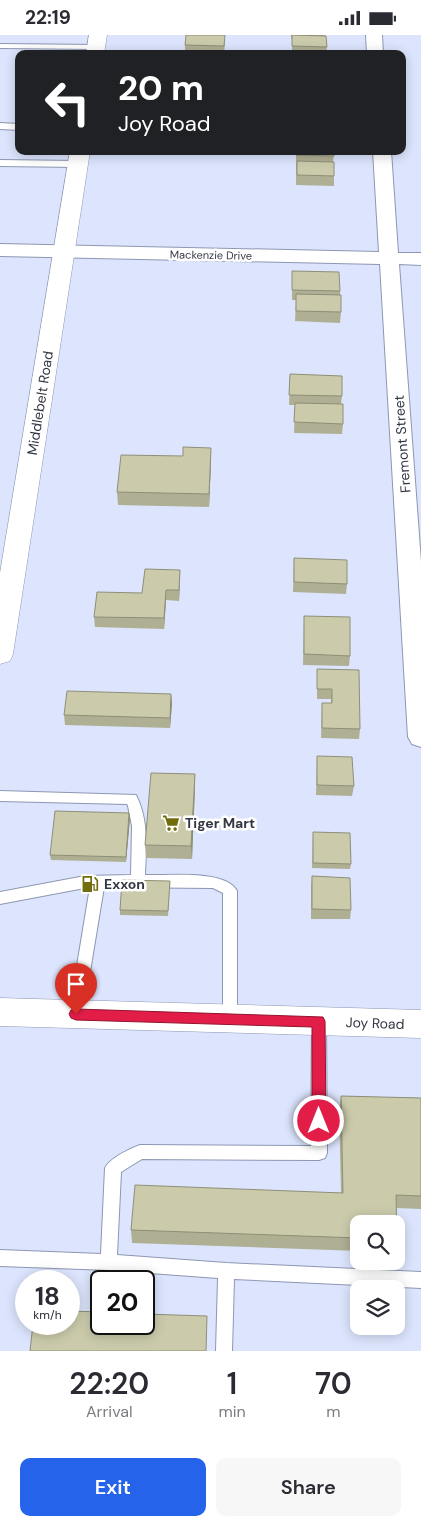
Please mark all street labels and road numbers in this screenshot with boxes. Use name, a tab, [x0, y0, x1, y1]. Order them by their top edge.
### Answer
street label: Mackenzie Drive	[170, 247, 252, 263]
street label: Middlebelt Road	[23, 350, 57, 456]
street label: Fremont Street	[390, 394, 414, 494]
street label: Joy Road	[345, 1013, 405, 1033]

